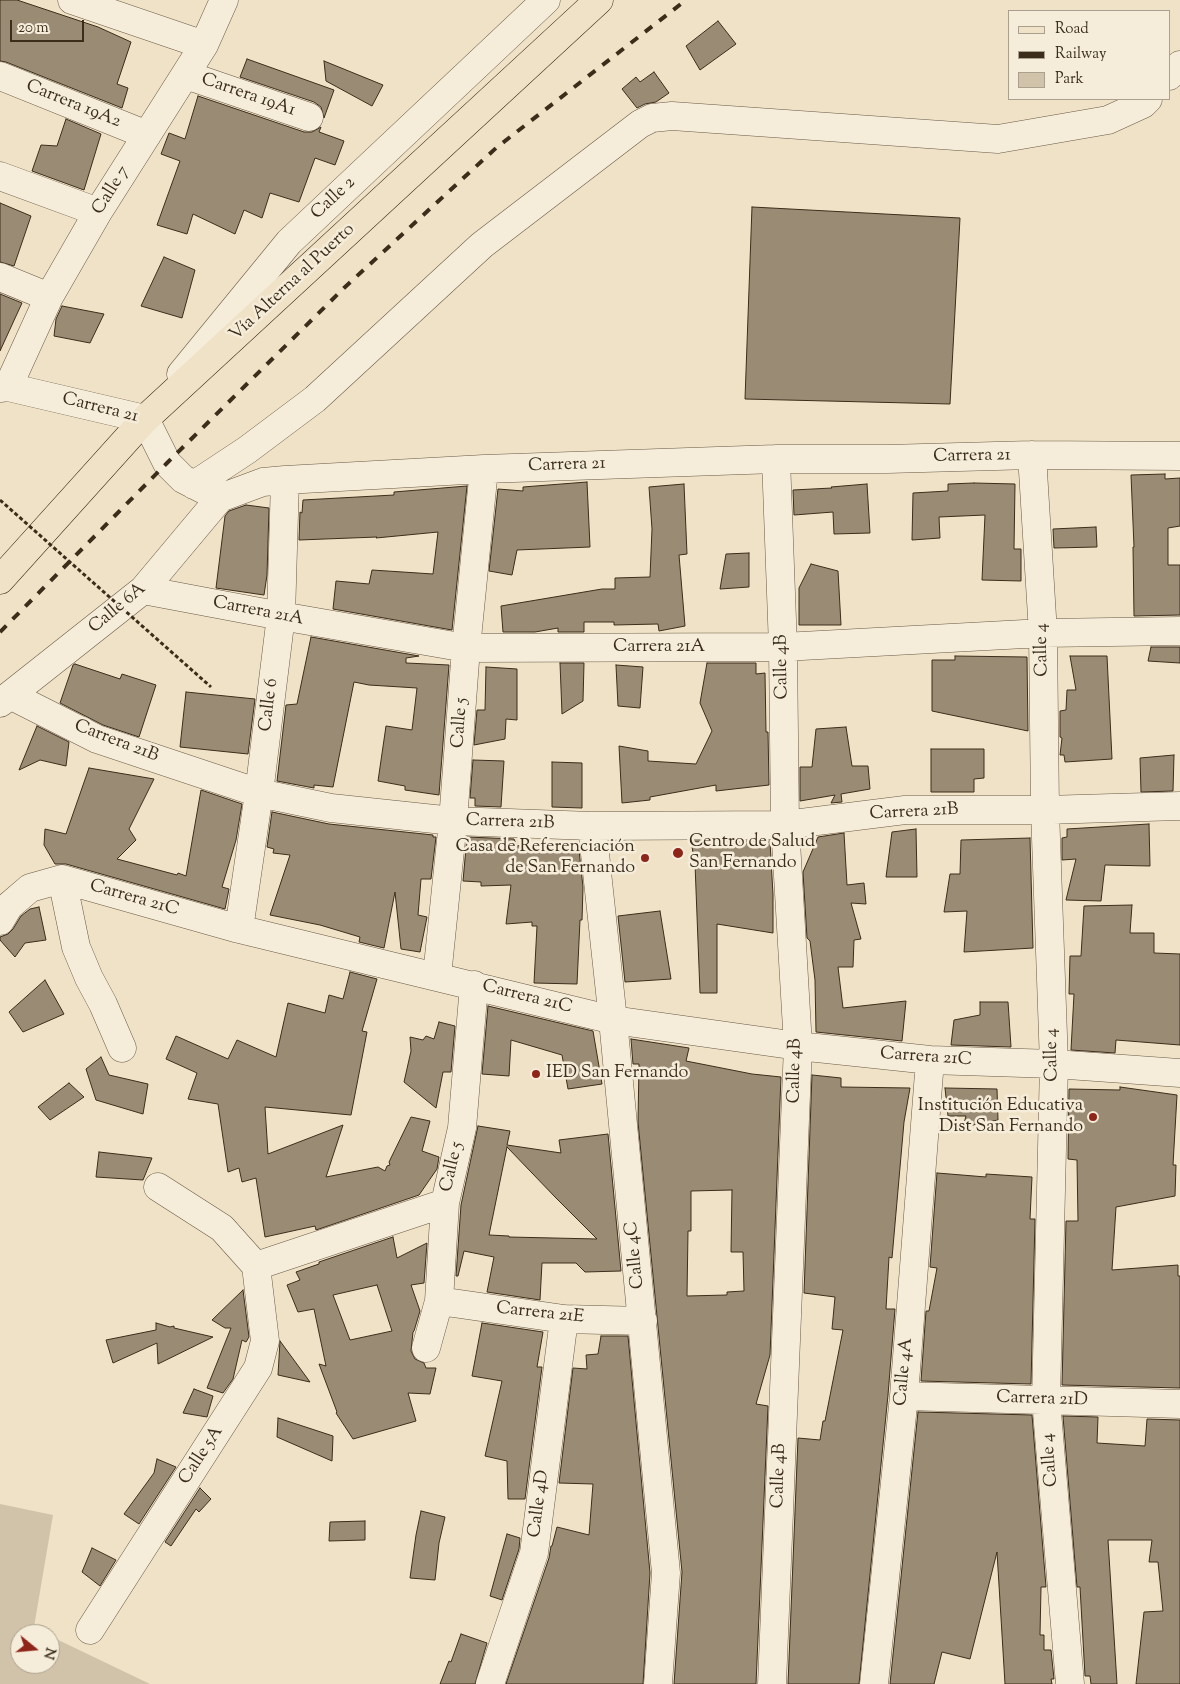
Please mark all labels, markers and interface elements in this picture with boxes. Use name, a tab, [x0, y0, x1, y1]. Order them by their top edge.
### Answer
scale bar	[12, 10, 86, 42]
legend	[1008, 10, 1170, 100]
text: 20 m	[18, 18, 49, 39]
text: Road	[1055, 19, 1089, 40]
text: Railway	[1055, 44, 1106, 65]
text: Park	[1055, 69, 1084, 90]
street label: Carrera 19A1	[198, 70, 298, 122]
street label: Carrera 19A2	[22, 76, 124, 134]
street label: Calle 7	[89, 163, 135, 219]
street label: Calle 2	[307, 173, 361, 225]
street label: Vía Alterna al Puerto	[226, 220, 360, 346]
street label: Carrera 21	[60, 389, 140, 429]
street label: Carrera 21	[933, 446, 1011, 468]
street label: Carrera 21	[528, 454, 606, 478]
street label: Calle 6A	[85, 579, 151, 639]
street label: Carrera 21A	[211, 593, 305, 631]
street label: Calle 4	[1032, 623, 1054, 677]
street label: Calle 4B	[772, 634, 794, 700]
street label: Carrera 21A	[613, 637, 705, 659]
street label: Calle 6	[256, 677, 284, 733]
street label: Calle 5	[448, 697, 474, 749]
street label: Carrera 21B	[71, 716, 161, 768]
street label: Carrera 21B	[869, 800, 959, 826]
street label: Carrera 21B	[465, 811, 555, 835]
place label: Centro de Salud San Fernando	[689, 832, 815, 874]
place label: Casa de Referenciación de San Fernando	[455, 837, 635, 880]
marker: Centro de Salud San Fernando	[671, 846, 685, 860]
marker: Casa de Referenciación de San Fernando	[639, 852, 651, 864]
street label: Carrera 21C	[87, 876, 181, 922]
street label: Carrera 21C	[480, 976, 574, 1020]
street label: Calle 4	[1042, 1028, 1064, 1082]
street label: Calle 4B	[785, 1038, 807, 1104]
street label: Carrera 21C	[879, 1044, 973, 1072]
place label: IED San Fernando	[546, 1063, 688, 1085]
marker: IED San Fernando	[530, 1068, 542, 1080]
place label: Institución Educativa Dist San Fernando	[918, 1096, 1083, 1138]
marker: Institución Educativa Dist San Fernando	[1087, 1111, 1099, 1123]
street label: Calle 5	[437, 1140, 469, 1194]
street label: Calle 4C	[622, 1220, 650, 1290]
street label: Carrera 21E	[495, 1299, 585, 1329]
street label: Calle 4A	[891, 1337, 919, 1407]
street label: Carrera 21D	[996, 1388, 1088, 1412]
street label: Calle 5A	[175, 1423, 229, 1489]
street label: Calle 4	[1038, 1432, 1064, 1488]
street label: Calle 4B	[768, 1443, 792, 1509]
street label: Calle 4D	[525, 1469, 555, 1539]
north arrow	[10, 1624, 60, 1674]
text: N	[37, 1645, 60, 1661]

